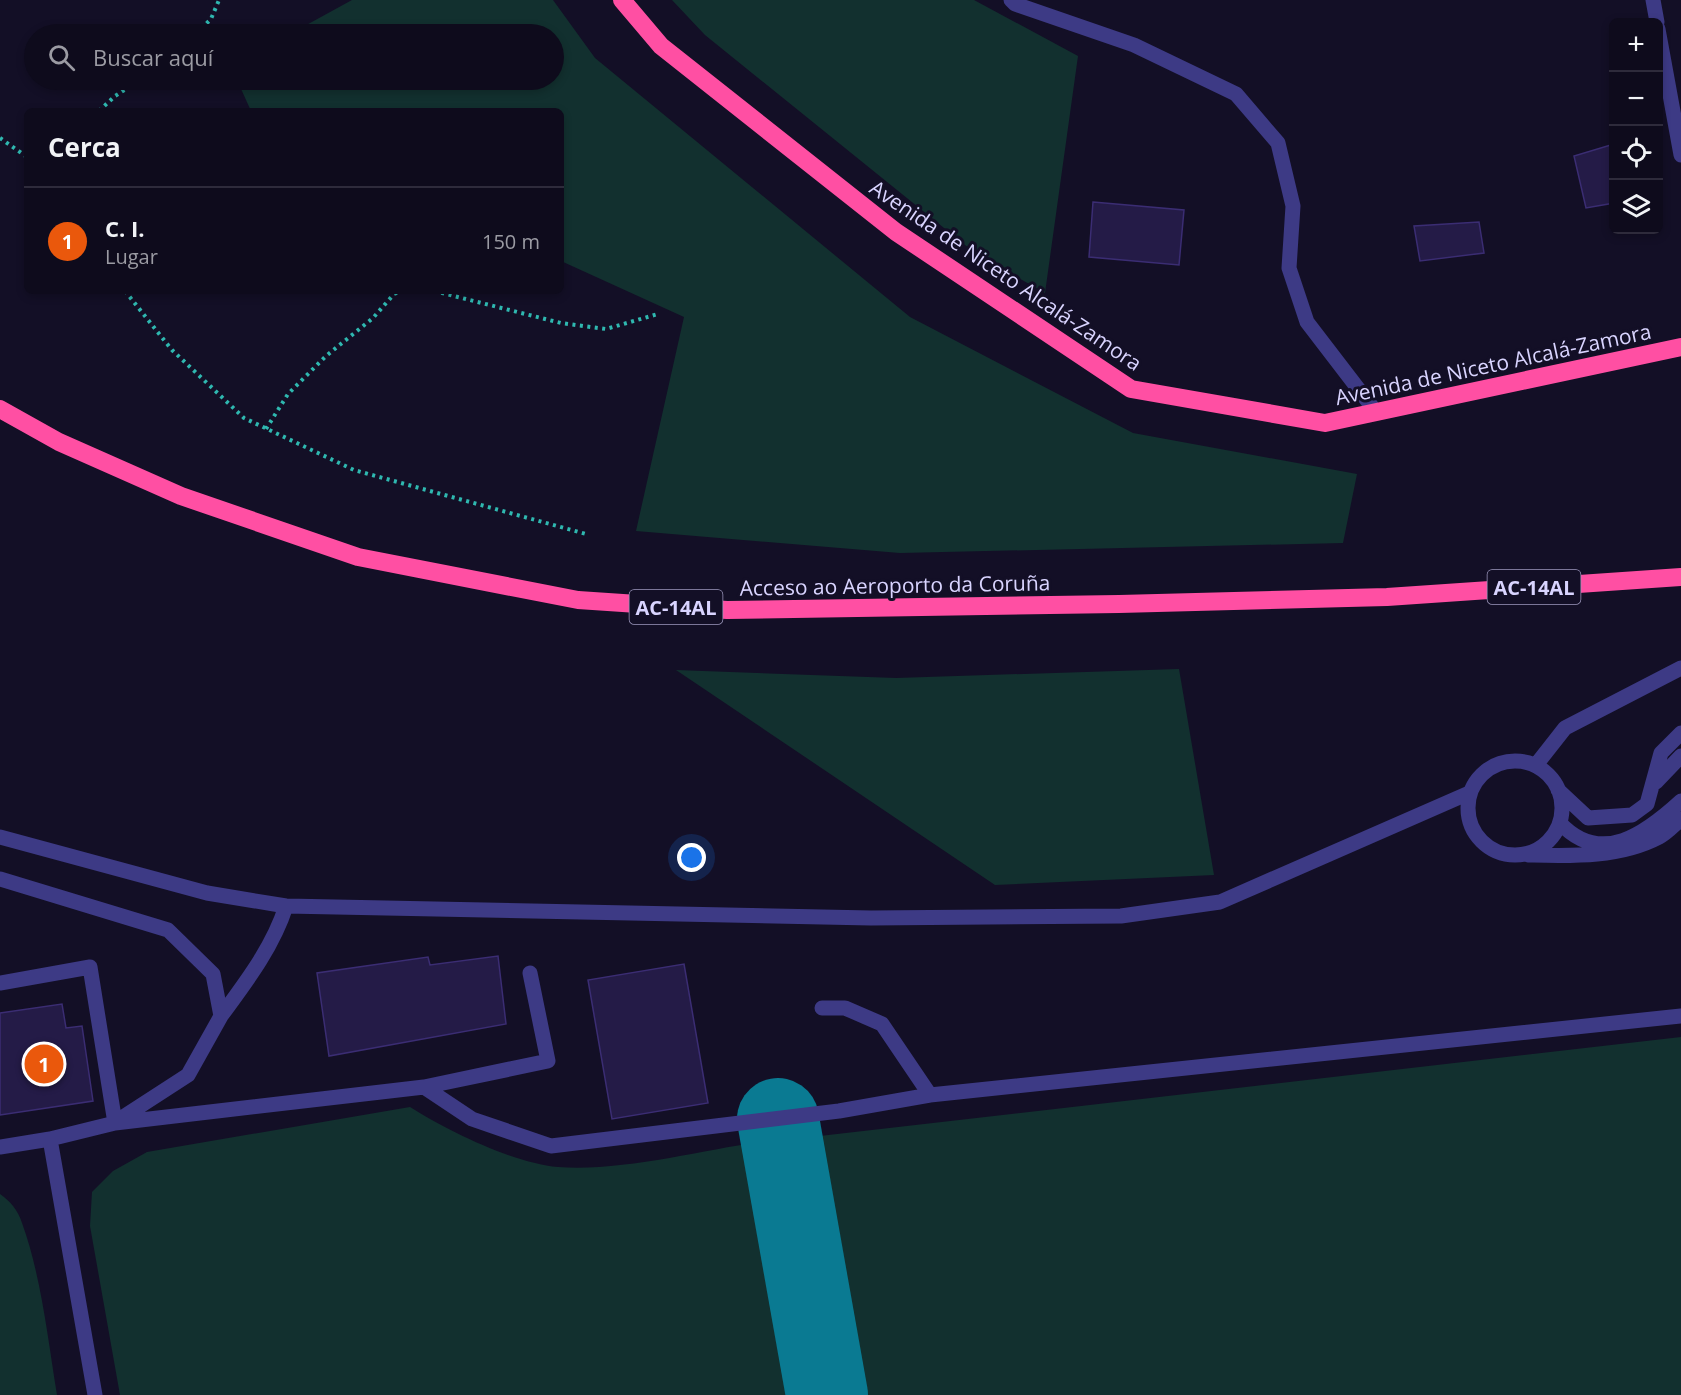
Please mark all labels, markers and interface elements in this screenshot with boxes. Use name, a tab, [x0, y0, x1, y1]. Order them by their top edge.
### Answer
map controls	[1609, 18, 1663, 234]
button: +	[1609, 18, 1663, 72]
search box	[24, 24, 564, 90]
icon: search	[45, 41, 78, 74]
text: Buscar aquí	[93, 42, 213, 72]
button: −	[1609, 72, 1663, 126]
button: locate	[1609, 126, 1663, 180]
text: Cerca	[48, 129, 121, 165]
street label: Avenida de Niceto Alcalá-Zamora	[865, 173, 1147, 377]
button: layers	[1609, 180, 1663, 234]
text: C. I.	[105, 213, 145, 243]
text: 1	[62, 228, 73, 255]
text: 150 m	[482, 228, 540, 255]
text: Lugar	[105, 243, 158, 270]
street label: Avenida de Niceto Alcalá-Zamora	[1332, 317, 1654, 411]
street label: Acceso ao Aeroporto da Coruña	[739, 568, 1051, 602]
road number: AC-14AL	[1488, 570, 1580, 604]
road number: AC-14AL	[630, 590, 722, 624]
your location	[677, 843, 706, 872]
pin: 1	[24, 1042, 63, 1086]

